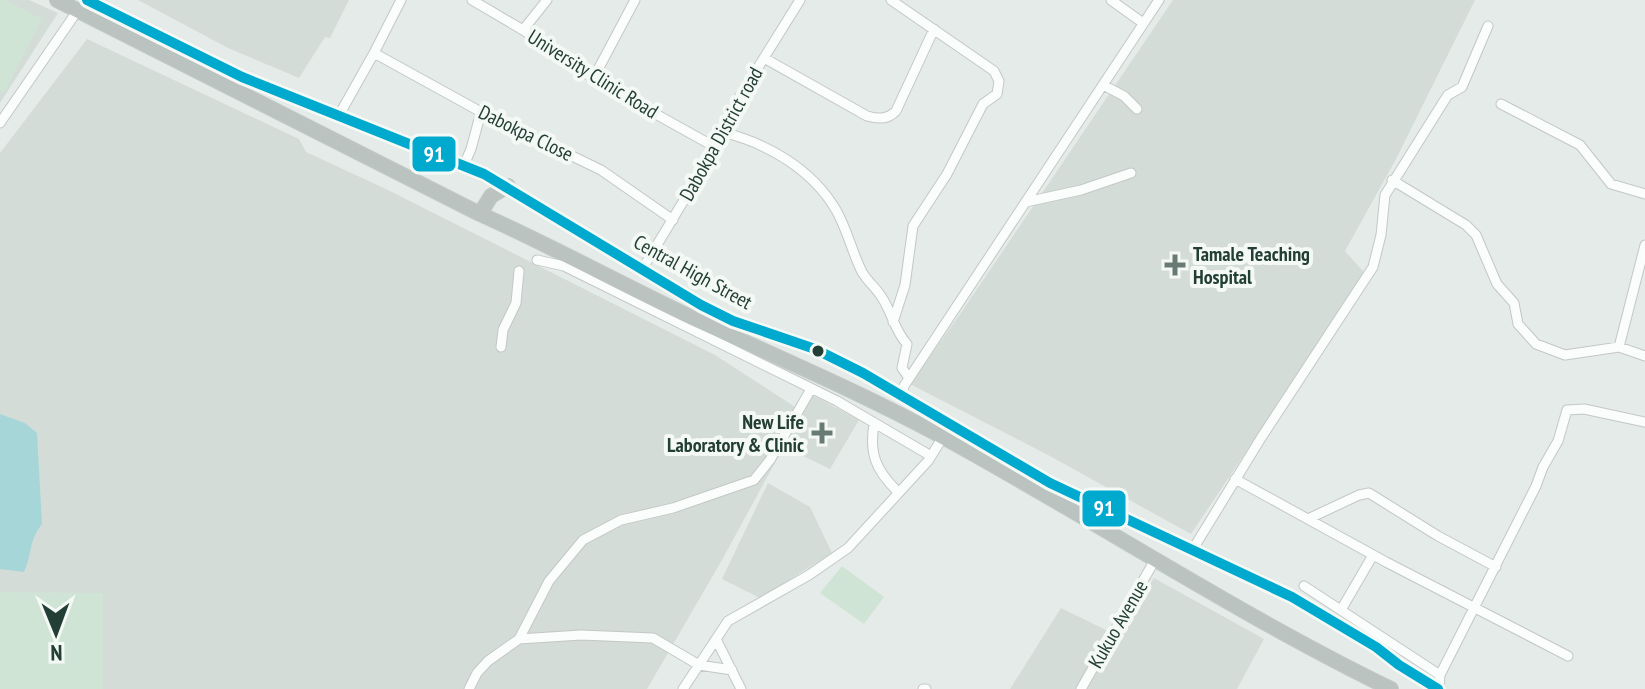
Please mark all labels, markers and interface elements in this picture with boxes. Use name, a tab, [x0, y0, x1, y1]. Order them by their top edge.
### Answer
street label: University Clinic Road	[523, 23, 663, 125]
street label: Dabokpa District road	[673, 62, 769, 206]
street label: Dabokpa Close	[474, 99, 578, 167]
line badge: 91	[411, 135, 457, 173]
text: 91	[423, 140, 445, 168]
street label: Central High Street	[629, 229, 757, 316]
place label: Tamale Teaching Hospital	[1193, 241, 1310, 290]
marker: Tamale Teaching Hospital	[1164, 254, 1186, 276]
unlabelled marker	[810, 343, 826, 359]
place label: New Life Laboratory & Clinic	[667, 409, 804, 458]
marker: New Life Laboratory & Clinic	[811, 422, 833, 444]
line badge: 91	[1081, 489, 1127, 528]
text: 91	[1093, 494, 1115, 522]
street label: Kukuo Avenue	[1082, 575, 1154, 673]
north arrow	[16, 593, 96, 673]
text: N	[50, 639, 63, 667]

